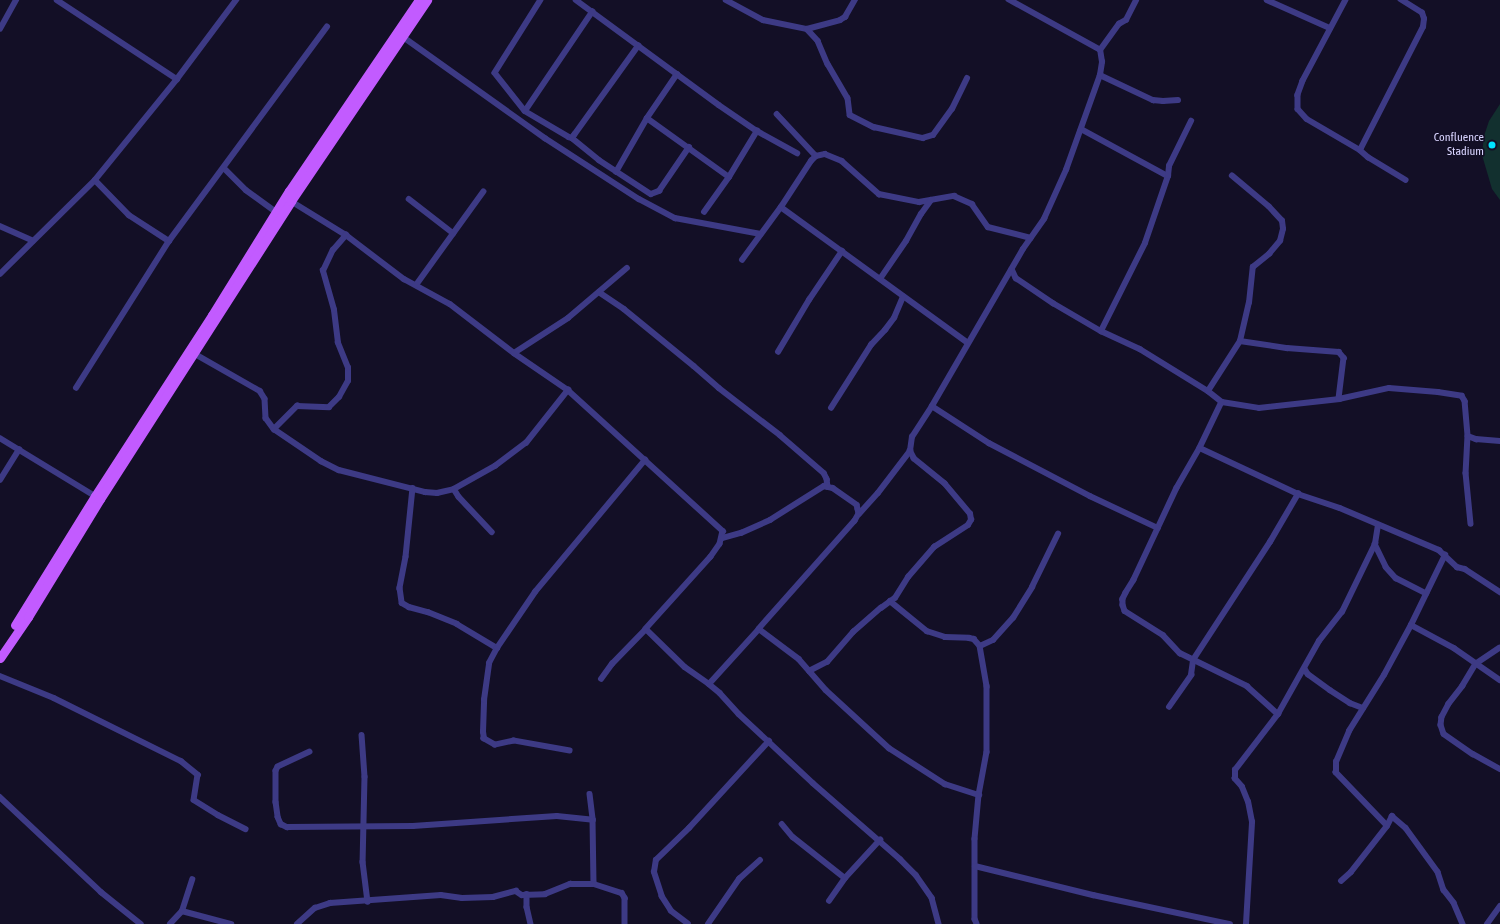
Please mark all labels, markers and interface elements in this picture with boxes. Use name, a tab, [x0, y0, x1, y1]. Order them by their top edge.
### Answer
place label: Confluence Stadium	[1434, 131, 1484, 159]
marker: Confluence Stadium	[1487, 140, 1497, 150]

